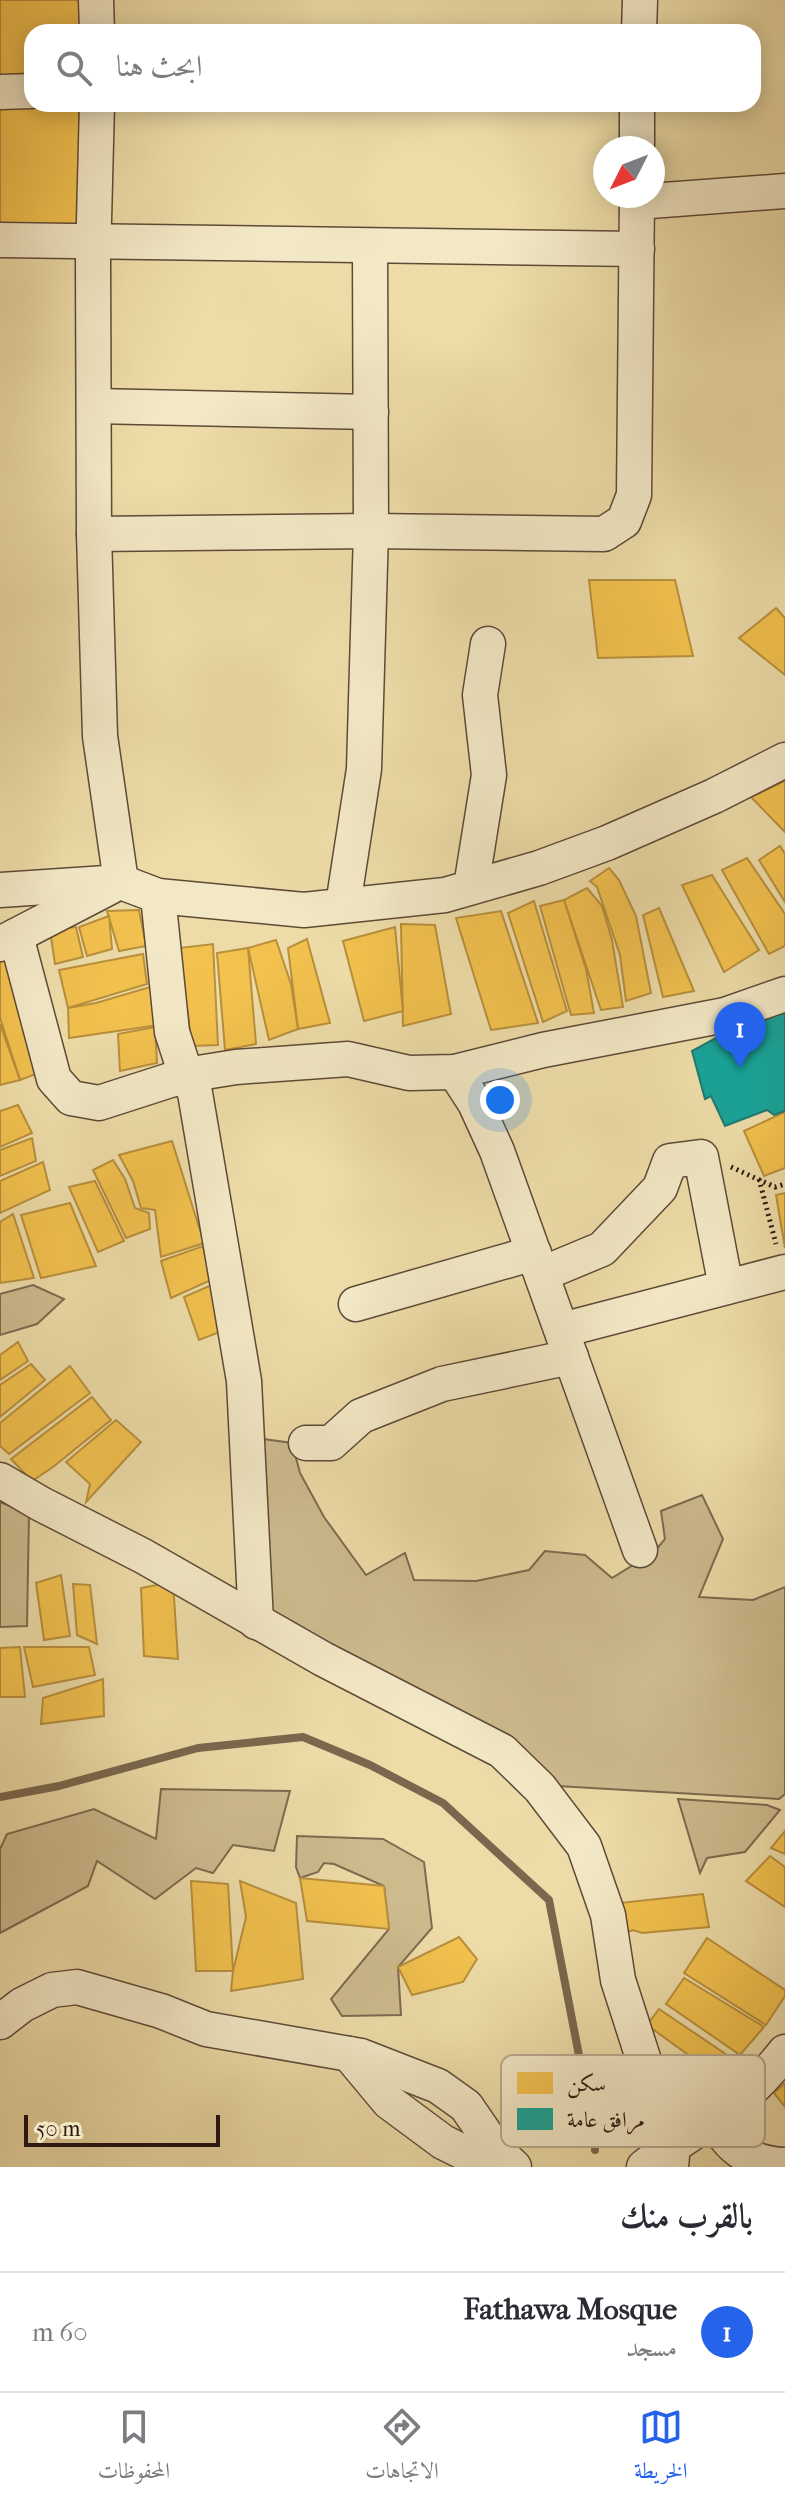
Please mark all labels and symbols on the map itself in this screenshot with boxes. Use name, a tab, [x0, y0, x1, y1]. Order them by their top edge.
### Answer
north arrow	[593, 136, 665, 208]
pin: 1	[714, 1002, 766, 1068]
your location	[480, 1080, 520, 1120]
legend	[501, 2055, 765, 2147]
text: سكن	[567, 2071, 606, 2099]
text: مرافق عامة	[567, 2107, 645, 2135]
scale bar	[24, 2111, 220, 2147]

